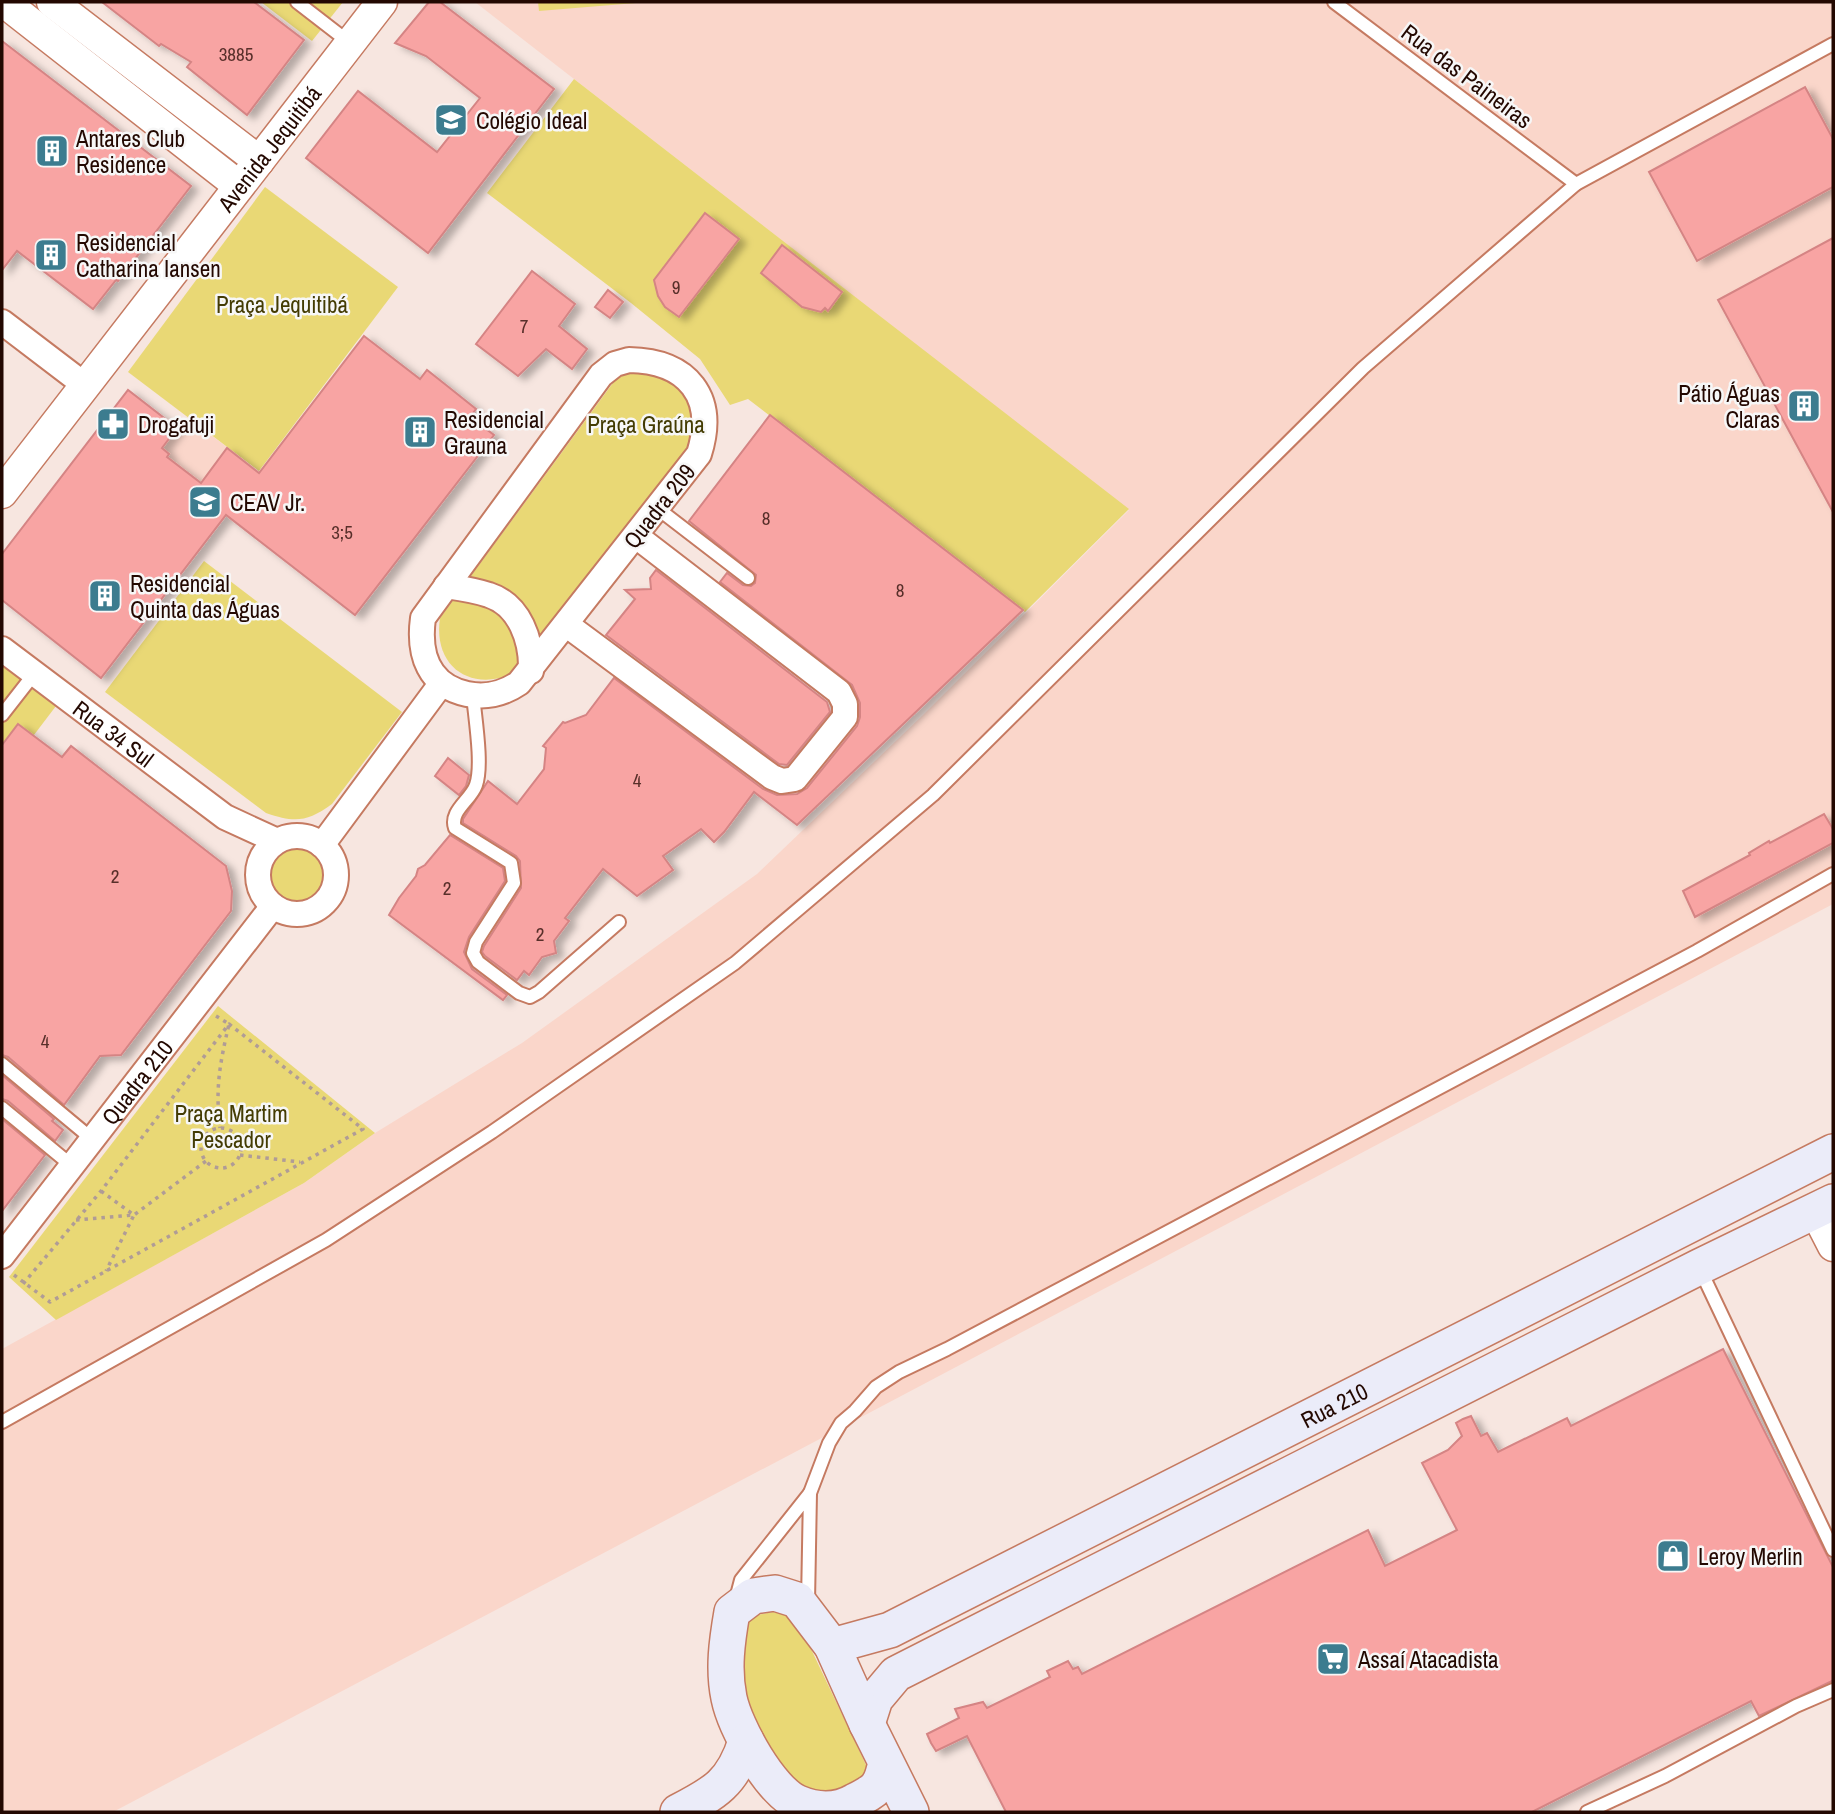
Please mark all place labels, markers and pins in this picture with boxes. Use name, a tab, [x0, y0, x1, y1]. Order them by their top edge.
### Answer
school or university icon: Colégio Ideal	[432, 101, 470, 139]
place label: Colégio Ideal	[476, 105, 587, 136]
place label: Antares Club Residence	[75, 123, 185, 180]
building icon: Antares Club Residence	[33, 132, 71, 170]
place label: Residencial Catharina Iansen	[76, 227, 221, 284]
building icon: Residencial Catharina Iansen	[32, 236, 70, 274]
place label: Pátio Águas Claras	[1678, 378, 1780, 435]
building icon: Pátio Águas Claras	[1785, 387, 1823, 425]
place label: Residencial Grauna	[444, 404, 544, 461]
pharmacy icon: Drogafuji	[94, 405, 132, 443]
place label: Drogafuji	[138, 409, 215, 440]
building icon: Residencial Grauna	[401, 413, 439, 451]
school or university icon: CEAV Jr.	[186, 483, 224, 521]
place label: CEAV Jr.	[230, 487, 305, 518]
place label: Residencial Quinta das Águas	[130, 568, 280, 625]
building icon: Residencial Quinta das Águas	[86, 577, 124, 615]
shop icon: Leroy Merlin	[1654, 1537, 1692, 1575]
place label: Leroy Merlin	[1698, 1541, 1803, 1572]
supermarket icon: Assaí Atacadista	[1314, 1640, 1352, 1678]
place label: Assaí Atacadista	[1357, 1644, 1499, 1675]

